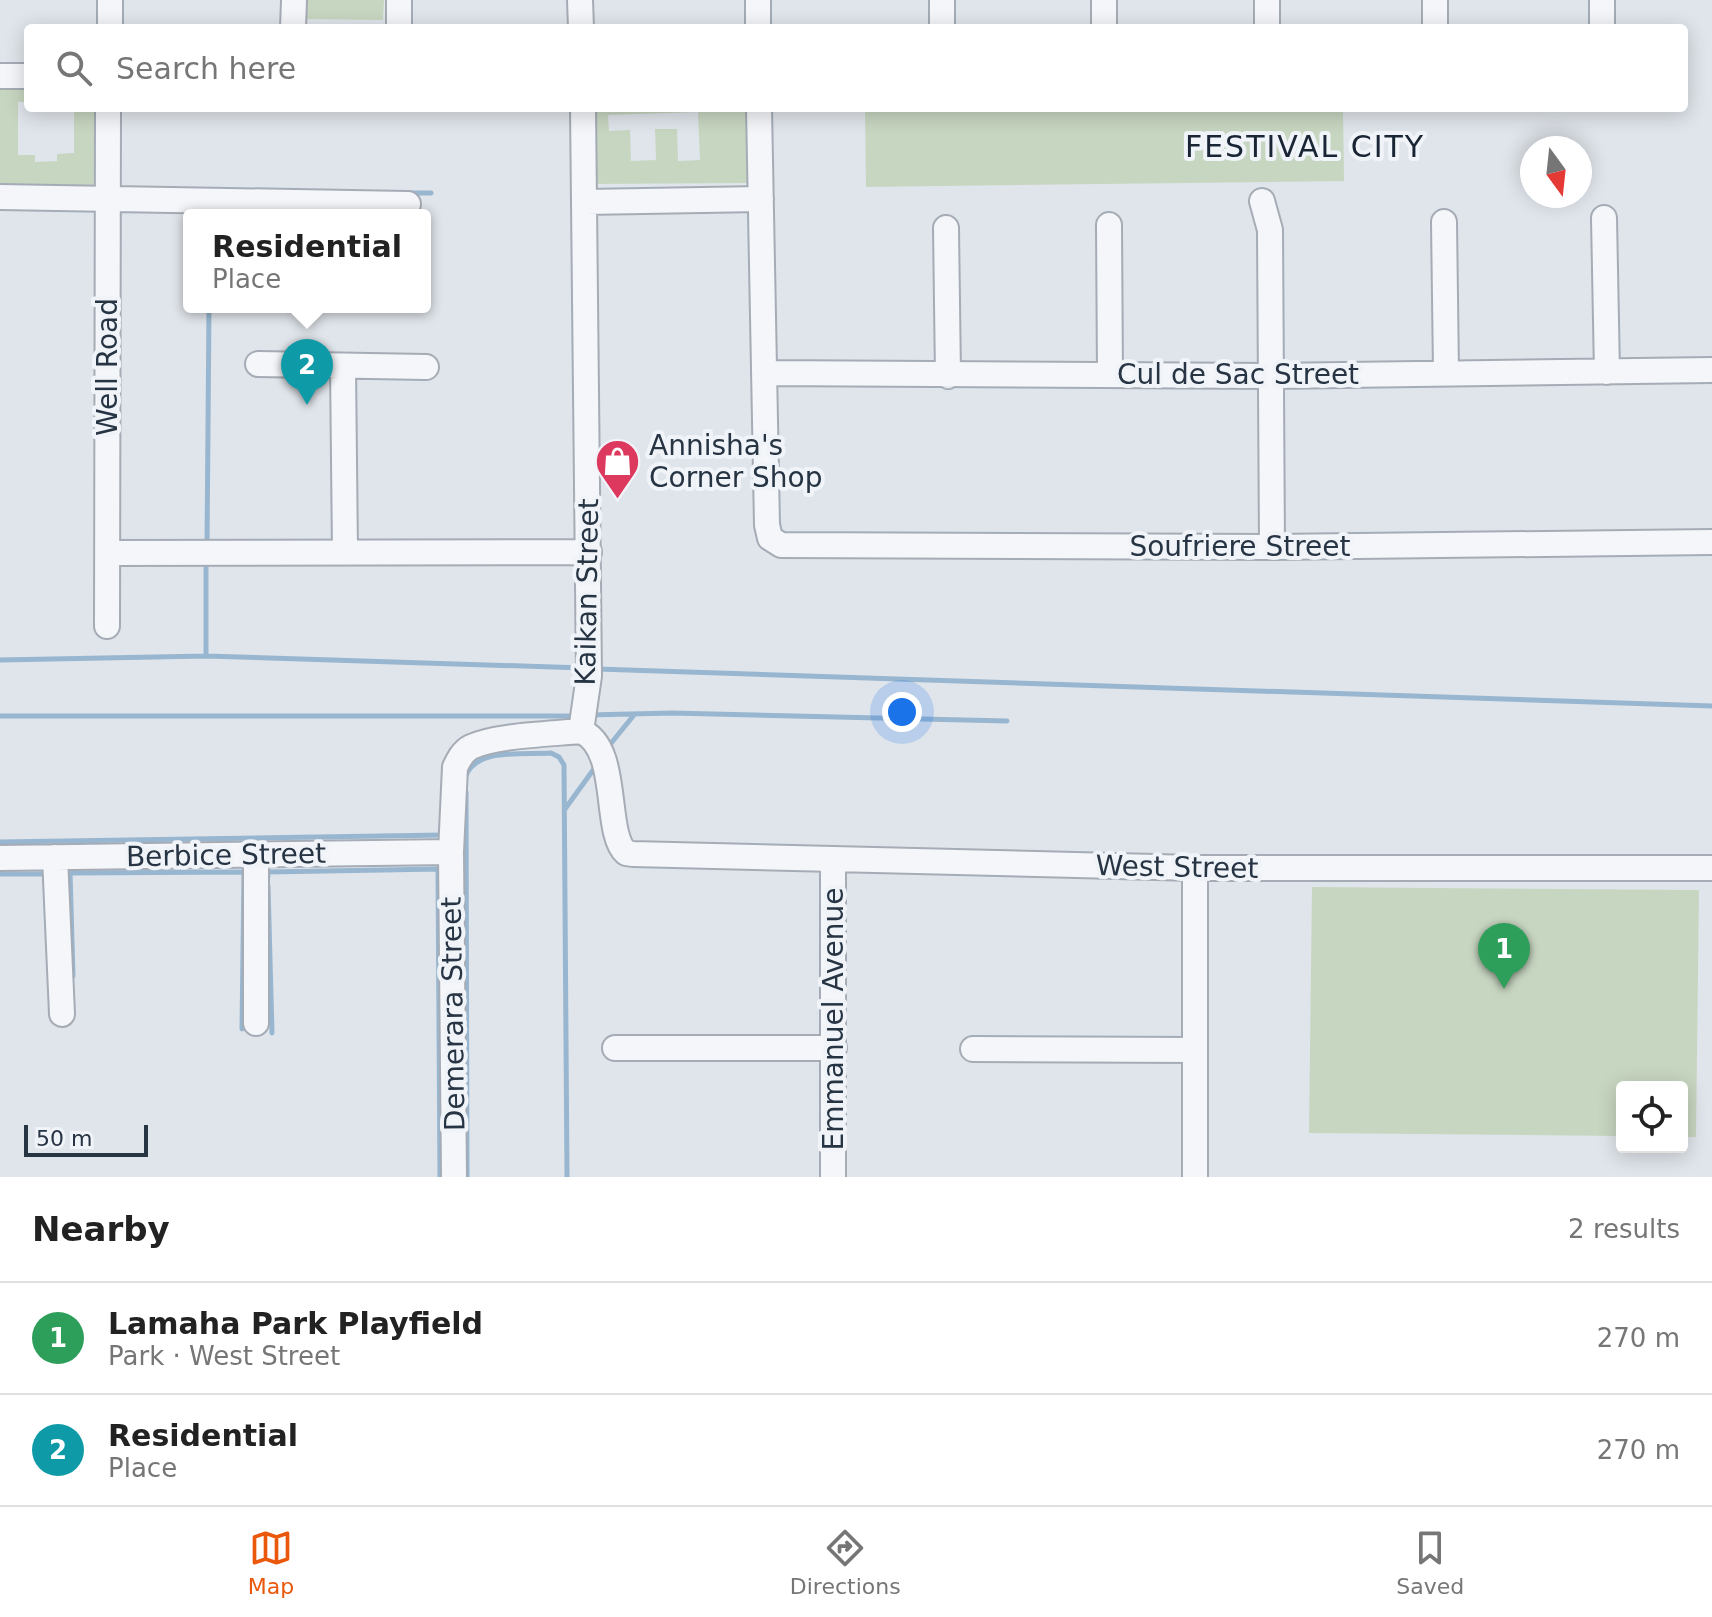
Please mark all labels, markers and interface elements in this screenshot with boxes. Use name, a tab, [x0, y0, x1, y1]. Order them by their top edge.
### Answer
search box	[24, 24, 1688, 112]
icon: search	[52, 46, 96, 90]
text: Search here	[116, 51, 296, 86]
district label: FESTIVAL CITY	[1185, 129, 1425, 164]
north arrow	[1520, 136, 1592, 208]
popup	[183, 209, 431, 313]
text: Residential	[212, 229, 402, 264]
text: Place	[212, 264, 281, 294]
street label: Well Road	[91, 298, 124, 436]
pin: 2	[281, 339, 333, 405]
street label: Cul de Sac Street	[1117, 358, 1359, 391]
place label: Annisha's Corner Shop	[649, 429, 823, 494]
shop icon: Annisha's Corner Shop	[594, 437, 642, 500]
street label: Kaikan Street	[569, 498, 605, 686]
street label: Soufriere Street	[1129, 530, 1351, 563]
your location	[882, 692, 922, 732]
street label: Berbice Street	[126, 837, 326, 873]
street label: West Street	[1095, 849, 1259, 885]
street label: Emmanuel Avenue	[817, 888, 850, 1150]
street label: Demerara Street	[434, 896, 472, 1132]
pin: 1	[1478, 923, 1530, 989]
map controls	[1616, 1081, 1688, 1153]
button: locate	[1616, 1081, 1688, 1153]
scale bar	[24, 1121, 148, 1157]
text: 50 m	[36, 1126, 92, 1151]
text: Nearby	[32, 1209, 170, 1249]
text: 2 results	[1568, 1214, 1680, 1244]
text: Lamaha Park Playfield	[108, 1306, 483, 1341]
text: 1	[49, 1323, 67, 1353]
text: 270 m	[1597, 1323, 1680, 1353]
text: Park · West Street	[108, 1341, 340, 1371]
text: Residential	[108, 1418, 298, 1453]
text: 2	[49, 1435, 67, 1465]
text: 270 m	[1597, 1435, 1680, 1465]
text: Place	[108, 1453, 177, 1483]
tab: Map	[248, 1526, 294, 1599]
tab: Directions	[790, 1526, 901, 1599]
tab: Saved	[1396, 1526, 1464, 1599]

